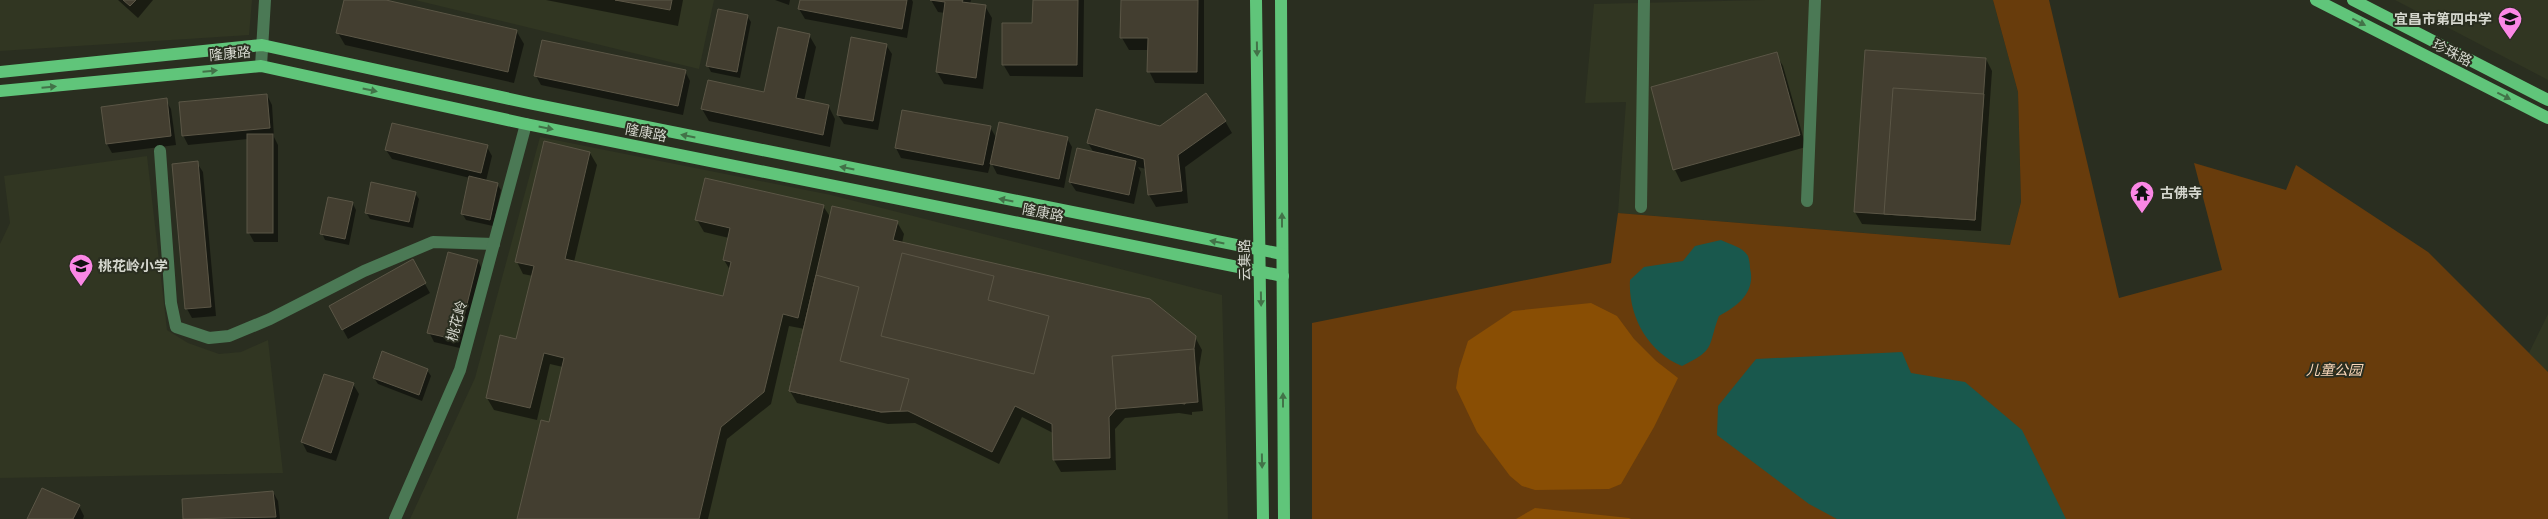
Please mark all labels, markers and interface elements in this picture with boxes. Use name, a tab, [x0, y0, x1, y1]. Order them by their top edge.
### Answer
school or university icon: 宜昌市第四中学	[2497, 6, 2523, 40]
place label: 宜昌市第四中学	[2394, 11, 2492, 28]
one-way arrow	[2352, 18, 2366, 26]
street label: 珍珠路	[2429, 36, 2475, 70]
one-way arrow	[1253, 41, 1261, 57]
street label: 隆康路	[208, 44, 252, 64]
one-way arrow	[203, 67, 219, 75]
one-way arrow	[41, 83, 57, 91]
one-way arrow	[362, 86, 378, 94]
one-way arrow	[2497, 92, 2511, 100]
street label: 隆康路	[624, 121, 668, 145]
one-way arrow	[538, 124, 554, 132]
one-way arrow	[679, 131, 695, 139]
one-way arrow	[839, 163, 855, 171]
temple icon: 古佛寺	[2129, 180, 2155, 214]
place label: 古佛寺	[2160, 185, 2202, 202]
one-way arrow	[999, 196, 1014, 204]
street label: 隆康路	[1021, 201, 1065, 225]
one-way arrow	[1278, 212, 1286, 228]
one-way arrow	[1209, 238, 1225, 246]
street label: 云集路	[1236, 239, 1254, 281]
school or university icon: 桃花岭小学	[68, 253, 94, 287]
place label: 桃花岭小学	[98, 258, 168, 275]
one-way arrow	[1257, 291, 1265, 307]
street label: 桃花岭	[443, 299, 471, 343]
park label: 儿童公园	[2306, 362, 2364, 379]
one-way arrow	[1279, 392, 1287, 408]
one-way arrow	[1258, 453, 1266, 469]

